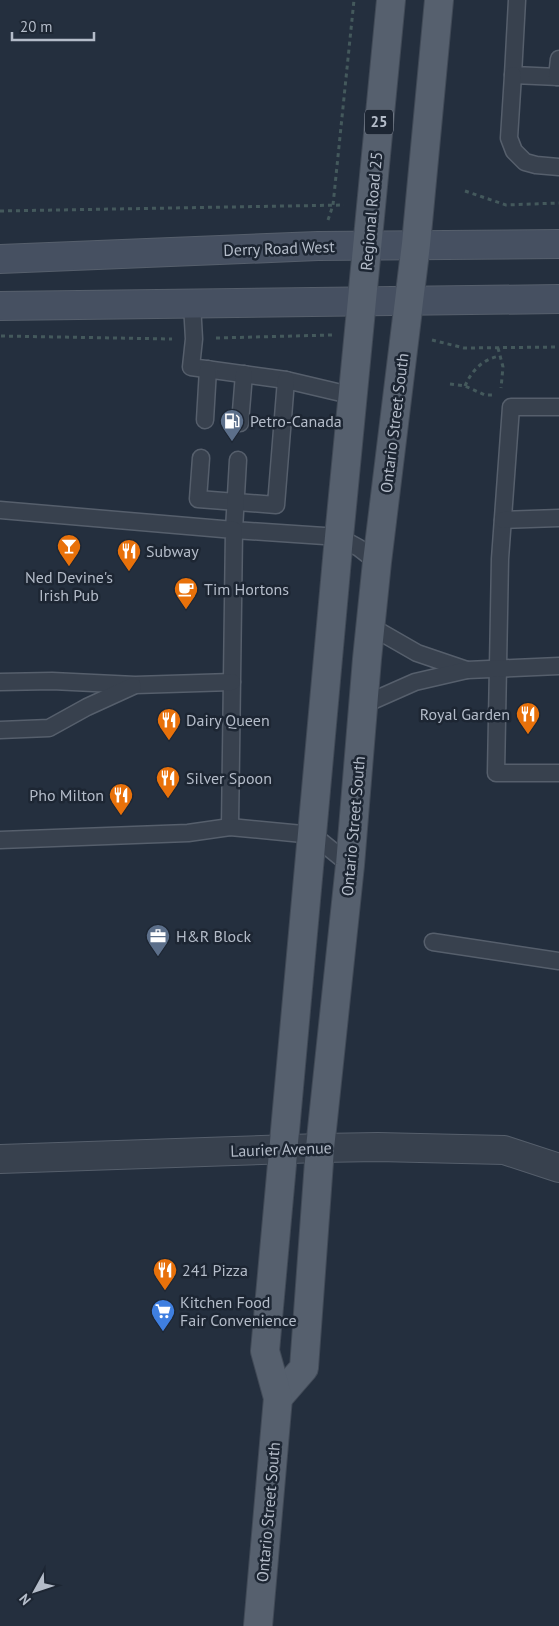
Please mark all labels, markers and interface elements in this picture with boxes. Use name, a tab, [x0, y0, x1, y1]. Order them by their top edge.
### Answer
scale bar	[12, 10, 95, 42]
text: 20 m	[20, 17, 53, 36]
road number: 25	[365, 110, 393, 134]
street label: Regional Road 25	[356, 151, 386, 271]
street label: Derry Road West	[223, 236, 336, 260]
street label: Ontario Street South	[376, 352, 412, 494]
fuel station icon: Petro-Canada	[219, 408, 245, 442]
place label: Petro-Canada	[250, 411, 342, 431]
bar icon: Ned Devine's Irish Pub	[56, 533, 82, 567]
restaurant icon: Subway	[116, 538, 142, 572]
place label: Subway	[146, 541, 199, 561]
place label: Ned Devine's Irish Pub	[25, 567, 113, 605]
cafe icon: Tim Hortons	[173, 576, 199, 610]
place label: Tim Hortons	[204, 579, 289, 599]
restaurant icon: Royal Garden	[515, 701, 541, 735]
place label: Royal Garden	[420, 704, 510, 724]
restaurant icon: Dairy Queen	[156, 707, 182, 741]
place label: Dairy Queen	[186, 710, 270, 730]
street label: Ontario Street South	[337, 755, 369, 897]
restaurant icon: Silver Spoon	[155, 765, 181, 799]
place label: Silver Spoon	[186, 768, 272, 788]
restaurant icon: Pho Milton	[108, 782, 134, 816]
place label: Pho Milton	[29, 785, 104, 805]
office icon: H&R Block	[145, 923, 171, 957]
place label: H&R Block	[176, 926, 251, 946]
street label: Laurier Avenue	[230, 1137, 332, 1161]
restaurant icon: 241 Pizza	[152, 1257, 178, 1291]
place label: 241 Pizza	[182, 1260, 248, 1280]
place label: Kitchen Food Fair Convenience	[180, 1292, 297, 1330]
supermarket icon: Kitchen Food Fair Convenience	[150, 1298, 176, 1332]
street label: Ontario Street South	[252, 1441, 284, 1583]
north arrow	[10, 1566, 60, 1616]
text: N	[15, 1590, 35, 1609]

